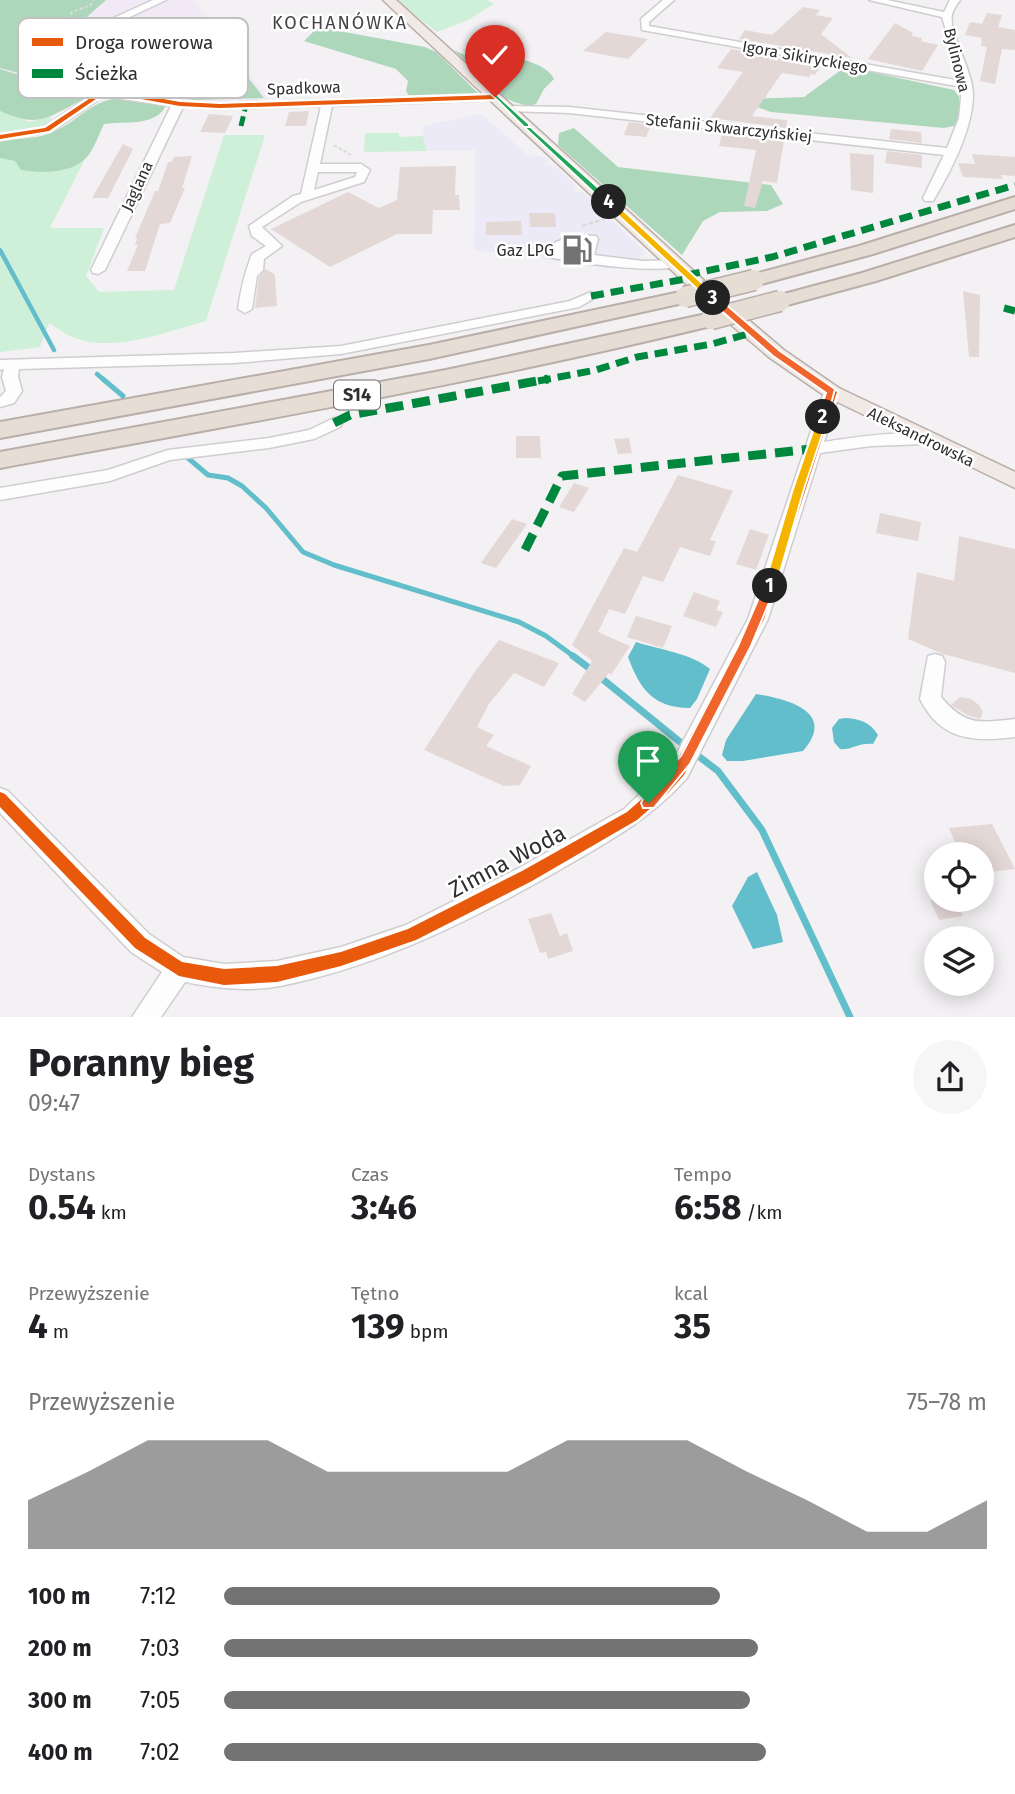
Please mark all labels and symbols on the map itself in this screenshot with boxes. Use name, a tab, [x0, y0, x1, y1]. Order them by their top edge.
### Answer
district label: KOCHANÓWKA	[272, 11, 408, 34]
legend	[18, 18, 248, 98]
pin	[465, 25, 525, 97]
street label: Bylinowa	[940, 26, 974, 94]
text: Droga rowerowa	[75, 31, 213, 54]
street label: Igora Sikiryckiego	[741, 37, 869, 77]
text: Ścieżka	[75, 62, 138, 85]
street label: Spadkowa	[267, 77, 341, 99]
street label: Stefanii Skwarczyńskiej	[645, 110, 813, 146]
street label: Jaglana	[117, 158, 157, 214]
pin: 4	[592, 184, 626, 220]
fuel station icon: Gaz LPG	[560, 233, 594, 267]
place label: Gaz LPG	[497, 241, 554, 260]
pin: 3	[696, 280, 730, 316]
road number: S14	[334, 380, 380, 410]
pin: 2	[806, 400, 840, 434]
street label: Aleksandrowska	[865, 403, 977, 471]
pin: 1	[752, 568, 788, 604]
pin	[618, 731, 678, 803]
street label: Zimna Woda	[444, 818, 570, 904]

